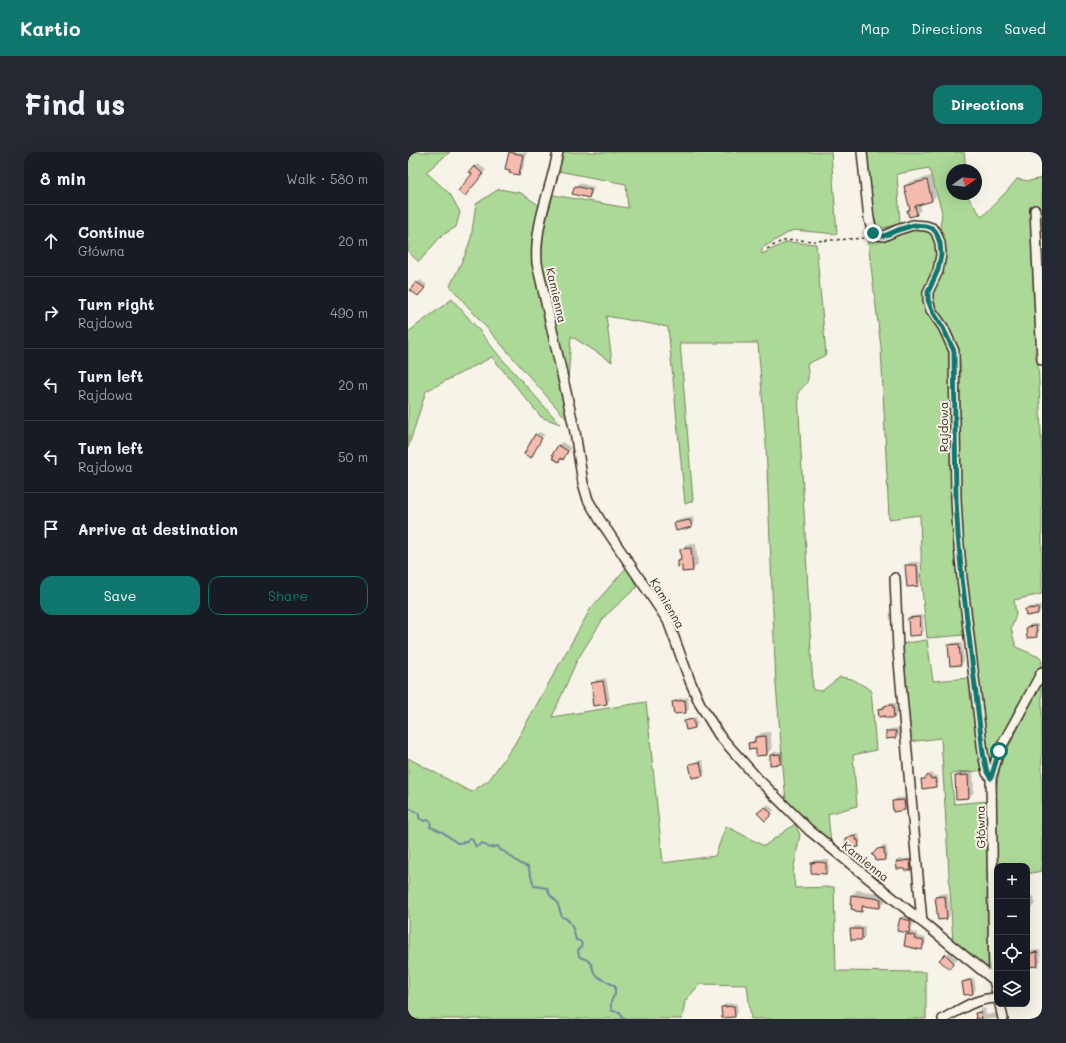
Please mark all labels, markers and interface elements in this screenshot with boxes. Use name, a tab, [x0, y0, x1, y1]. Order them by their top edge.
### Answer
text: Kartio	[20, 16, 80, 41]
text: Map	[861, 19, 889, 38]
text: Directions	[911, 19, 982, 38]
text: Saved	[1004, 19, 1046, 38]
button: Directions	[933, 85, 1042, 124]
text: Find us	[24, 86, 125, 122]
north arrow	[946, 164, 982, 200]
text: 8 min	[40, 167, 86, 189]
text: Walk · 580 m	[286, 170, 368, 187]
text: Continue	[78, 222, 145, 242]
route end	[864, 224, 882, 242]
icon: ahead	[40, 230, 62, 252]
text: 20 m	[338, 232, 368, 249]
text: Główna	[78, 242, 125, 259]
street label: Kamienna	[543, 266, 571, 324]
text: Turn right	[78, 294, 155, 314]
icon: right	[40, 302, 62, 324]
text: 490 m	[330, 304, 368, 321]
text: Rajdowa	[78, 314, 133, 331]
text: Turn left	[78, 366, 143, 386]
icon: left	[40, 374, 62, 396]
text: 20 m	[338, 376, 368, 393]
text: Rajdowa	[78, 386, 133, 403]
street label: Rajdowa	[935, 402, 951, 452]
text: Turn left	[78, 438, 143, 458]
icon: left	[40, 446, 62, 468]
text: 50 m	[338, 448, 368, 465]
text: Rajdowa	[78, 458, 133, 475]
icon: arrive	[40, 518, 62, 540]
text: Arrive at destination	[78, 519, 238, 539]
street label: Kamienna	[647, 575, 689, 631]
button: Save	[40, 576, 200, 615]
button: Share	[208, 576, 368, 615]
route start	[990, 742, 1008, 760]
street label: Główna	[972, 805, 988, 849]
street label: Kamienna	[839, 837, 893, 885]
map controls	[994, 863, 1030, 1007]
button: +	[994, 863, 1030, 899]
button: −	[994, 899, 1030, 935]
button: locate	[994, 935, 1030, 971]
button: layers	[994, 971, 1030, 1007]

